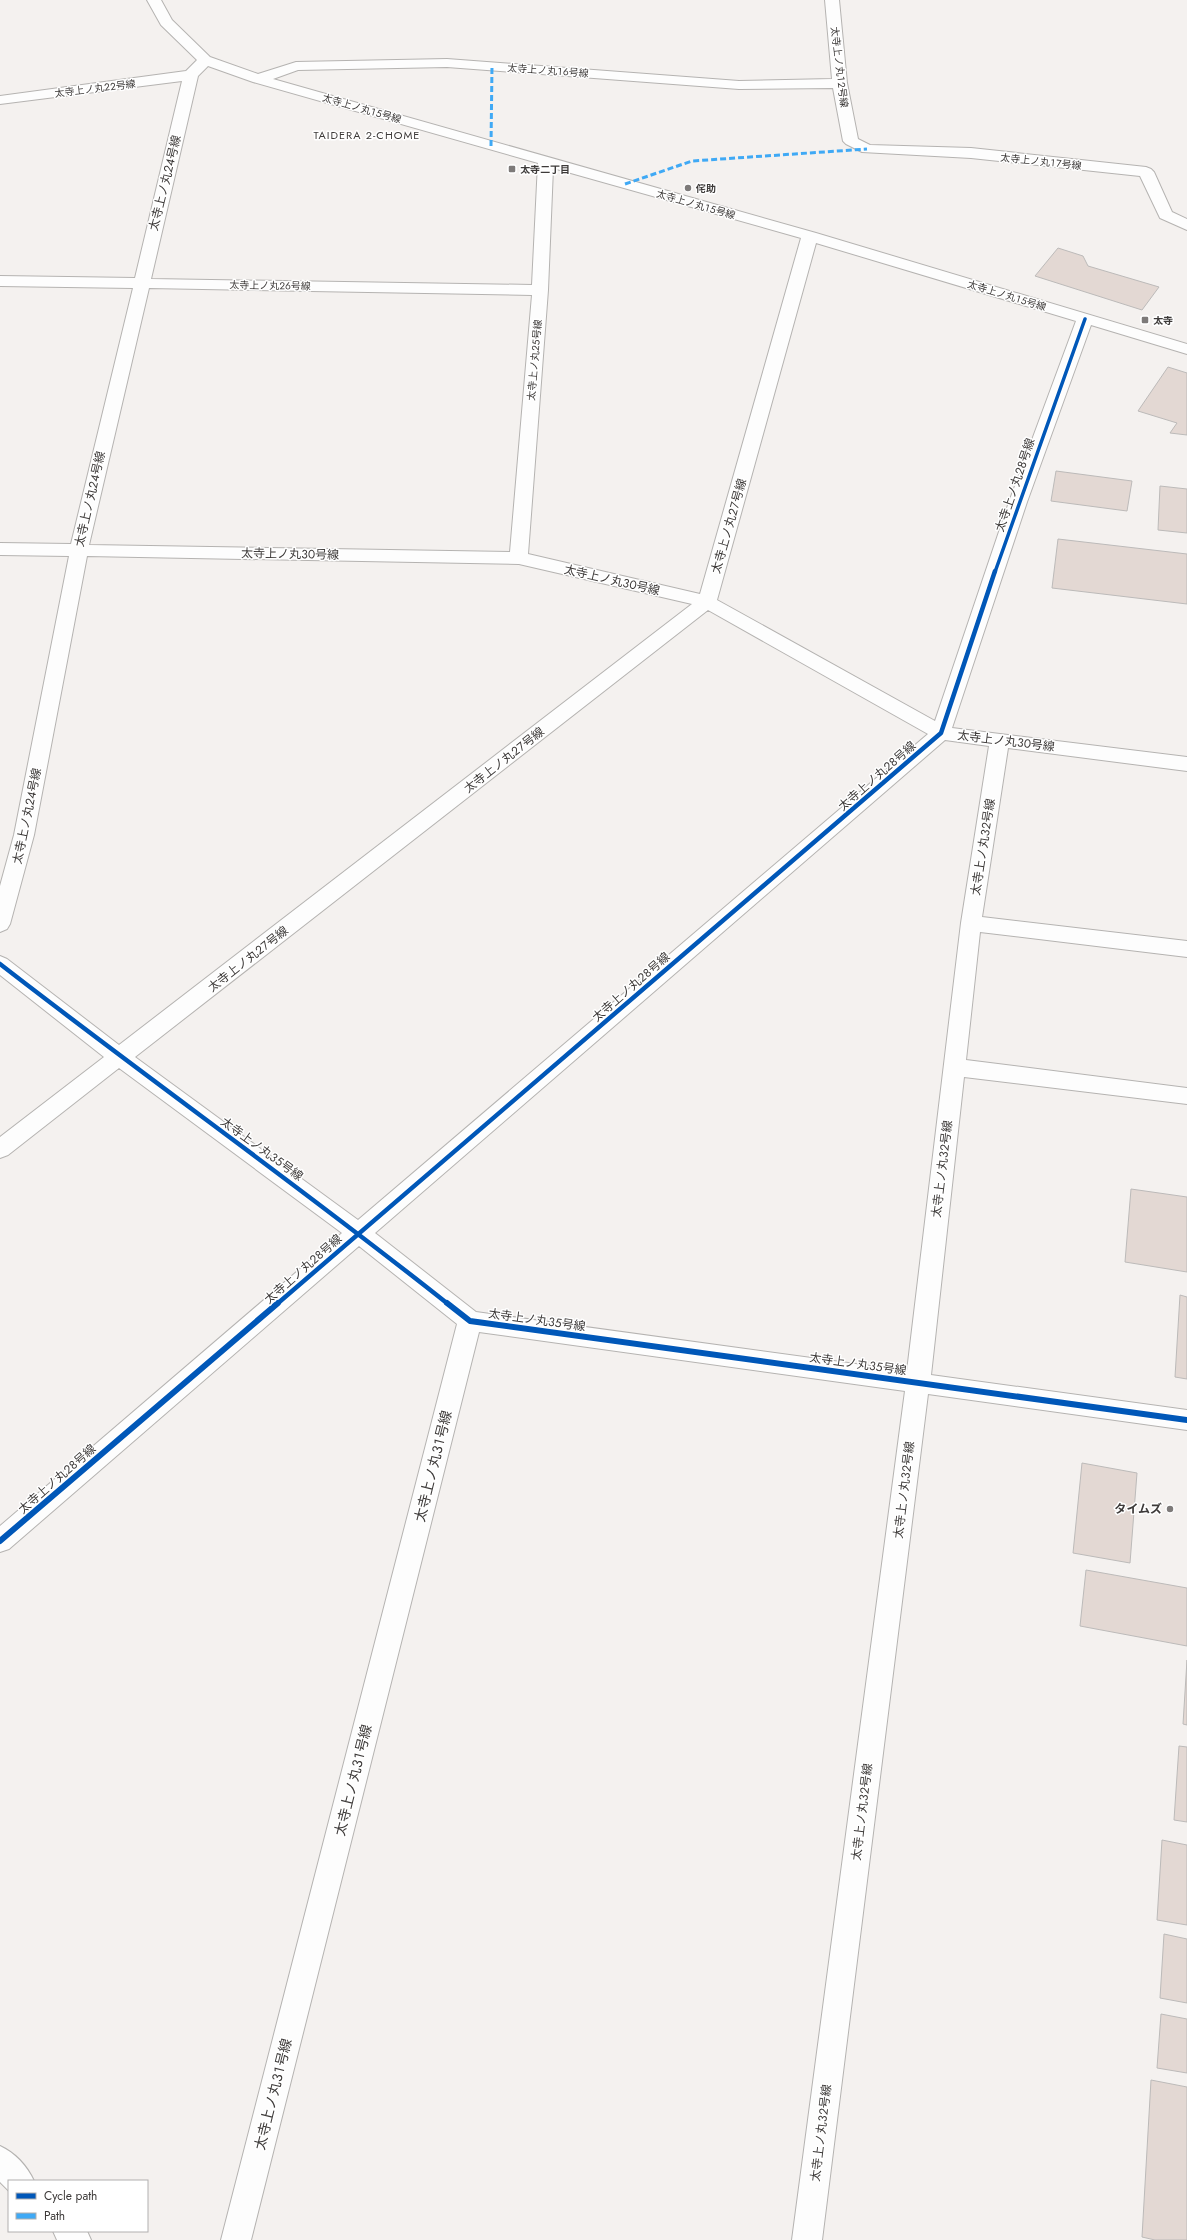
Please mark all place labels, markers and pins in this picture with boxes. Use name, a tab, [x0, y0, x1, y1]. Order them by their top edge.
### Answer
place label: 太寺二丁目	[520, 162, 570, 177]
marker: 太寺二丁目	[507, 164, 517, 174]
place label: 侘助	[695, 181, 716, 196]
marker: 侘助	[683, 183, 693, 193]
place label: 太寺	[1153, 313, 1173, 328]
marker: 太寺	[1140, 315, 1150, 325]
place label: タイムズ	[1114, 1500, 1162, 1518]
marker: タイムズ	[1165, 1504, 1175, 1514]

